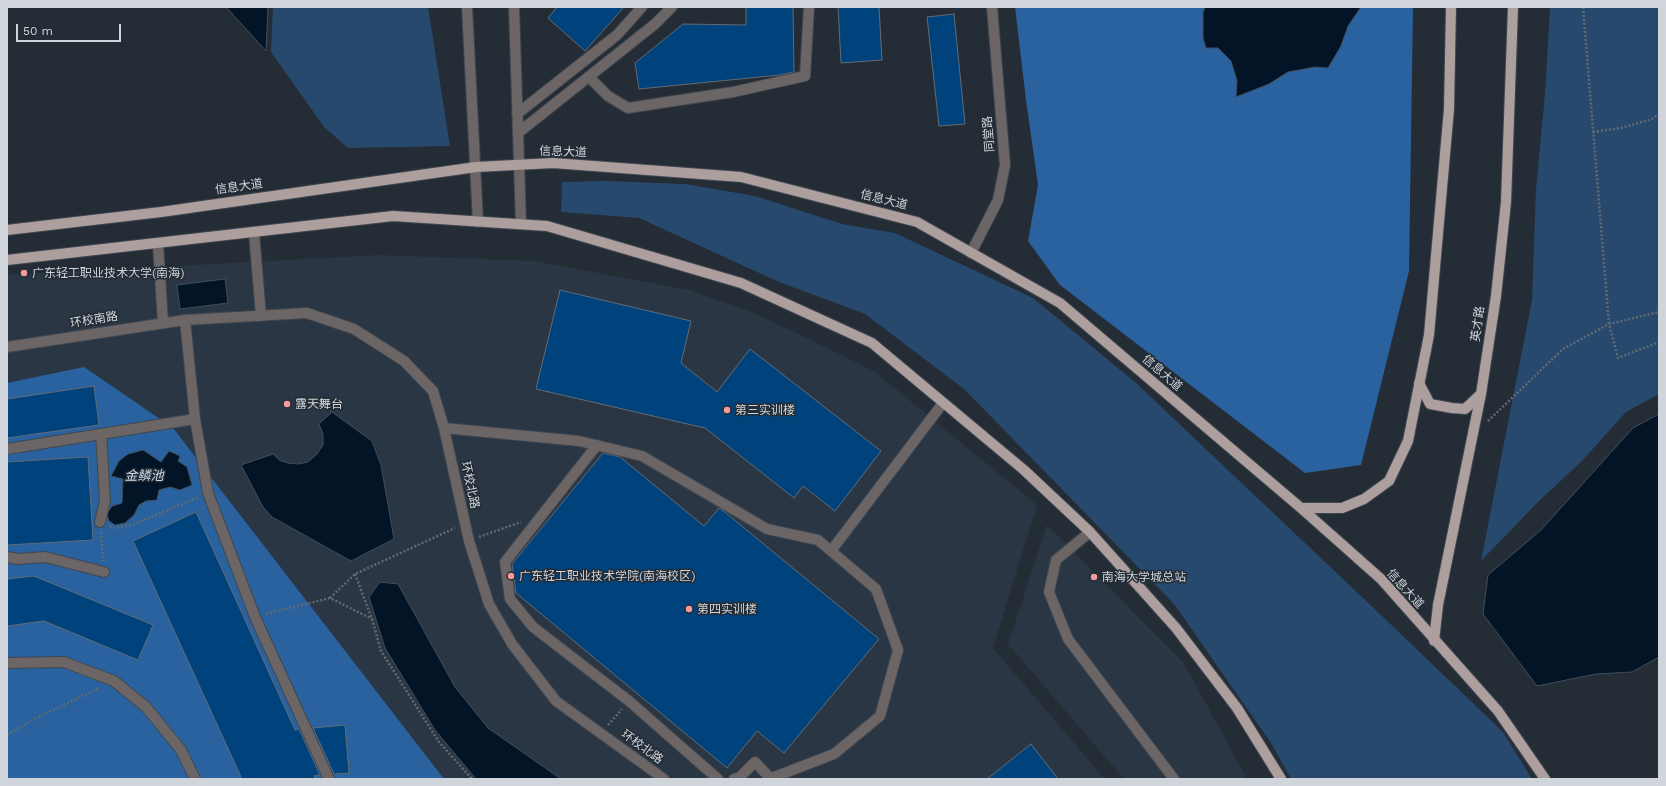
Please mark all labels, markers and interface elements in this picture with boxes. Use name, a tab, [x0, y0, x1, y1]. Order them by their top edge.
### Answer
scale bar	[18, 16, 123, 42]
text: 50 m	[23, 24, 53, 38]
street label: 同堂路	[980, 115, 998, 153]
street label: 信息大道	[539, 144, 587, 160]
street label: 信息大道	[214, 177, 264, 197]
street label: 信息大道	[859, 187, 909, 213]
place label: 广东轻工职业技术大学(南海)	[32, 266, 184, 280]
marker: 广东轻工职业技术大学(南海)	[19, 268, 29, 278]
street label: 英才路	[1468, 305, 1488, 343]
street label: 环校南路	[69, 309, 119, 331]
street label: 信息大道	[1139, 352, 1185, 394]
place label: 露天舞台	[295, 397, 343, 411]
marker: 露天舞台	[282, 399, 292, 409]
place label: 第三实训楼	[735, 403, 795, 417]
marker: 第三实训楼	[722, 405, 732, 415]
street label: 环校北路	[458, 460, 482, 510]
water label: 金鳞池	[125, 468, 163, 484]
street label: 信息大道	[1384, 566, 1426, 612]
place label: 广东轻工职业技术学院(南海校区)	[519, 569, 695, 583]
place label: 南海大学城总站	[1102, 570, 1186, 584]
marker: 广东轻工职业技术学院(南海校区)	[506, 571, 516, 581]
marker: 南海大学城总站	[1089, 572, 1099, 582]
place label: 第四实训楼	[697, 602, 757, 616]
marker: 第四实训楼	[684, 604, 694, 614]
street label: 环校北路	[618, 727, 666, 767]

